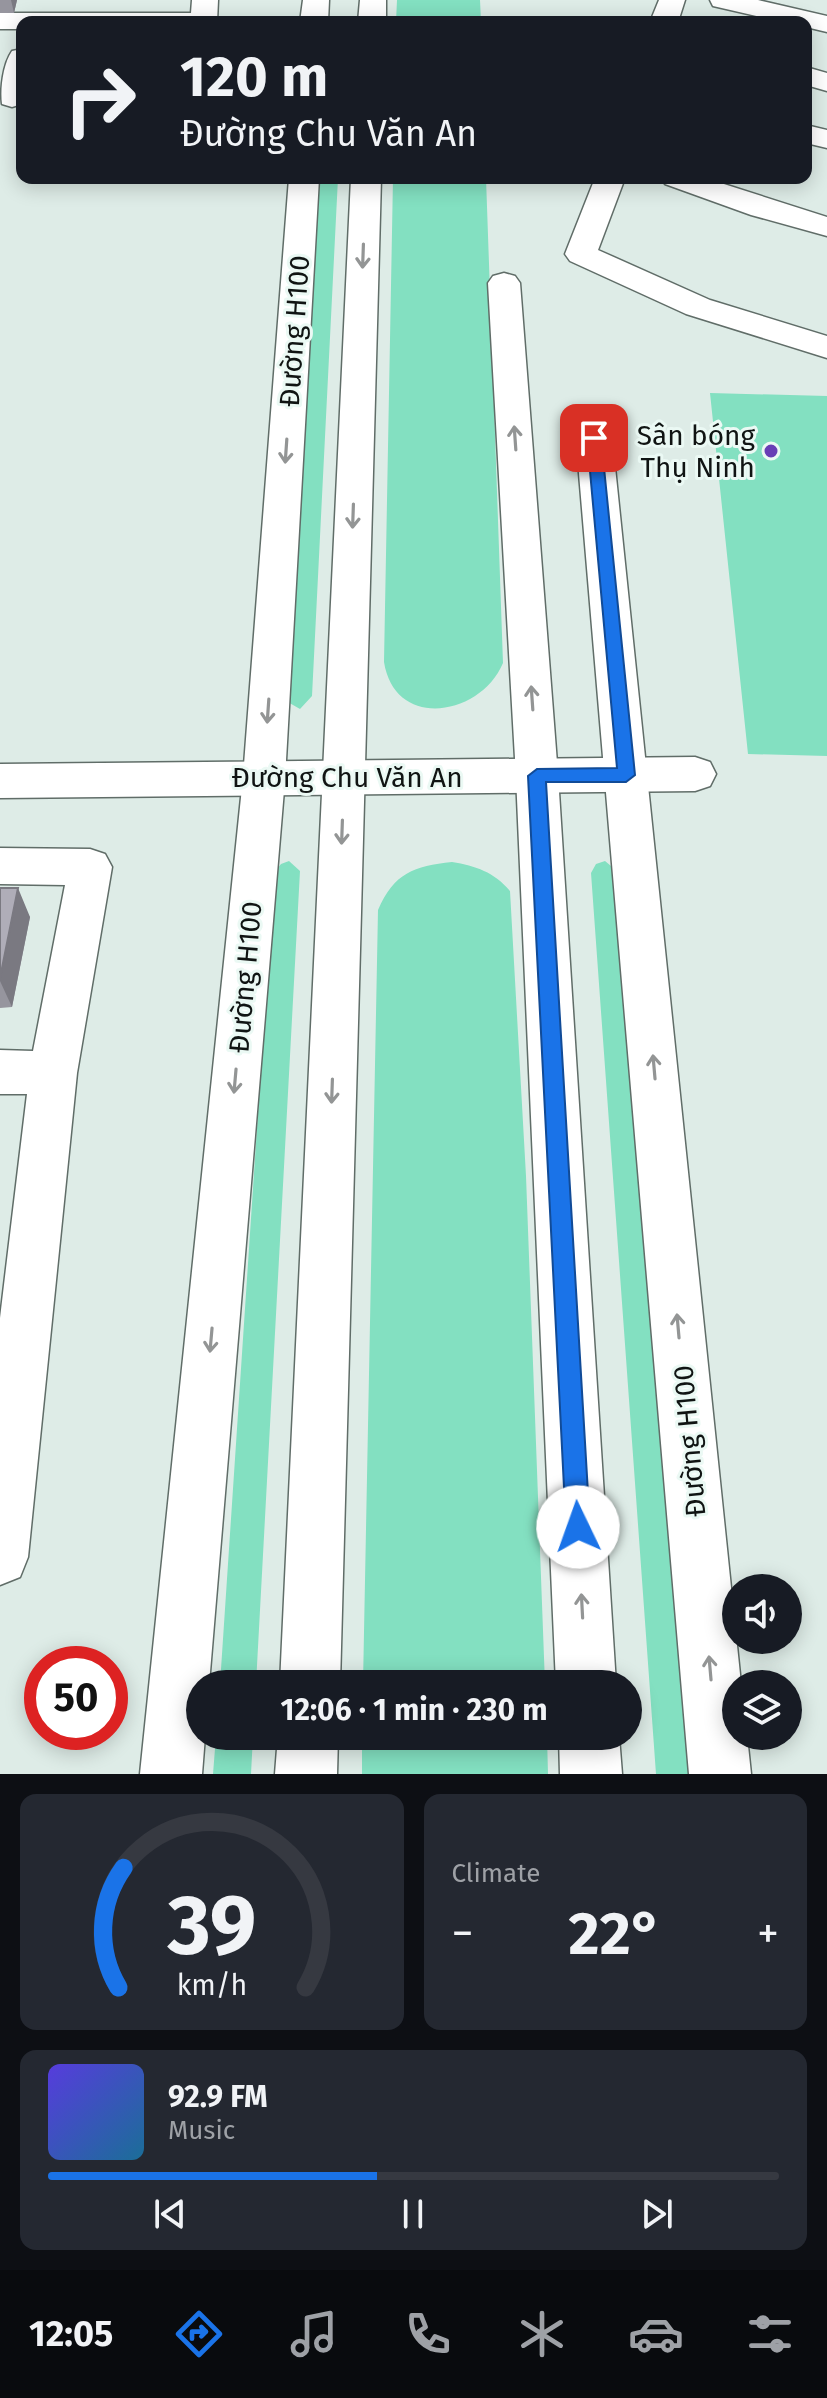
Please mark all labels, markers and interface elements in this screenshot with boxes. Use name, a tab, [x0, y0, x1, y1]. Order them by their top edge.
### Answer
text: 120 m	[180, 44, 328, 111]
icon: right	[48, 48, 152, 152]
text: Đường Chu Văn An	[180, 112, 477, 156]
one-way arrow	[356, 242, 371, 269]
street label: Đường H100	[273, 254, 316, 408]
pin	[560, 404, 628, 472]
icon: arrive	[572, 416, 616, 460]
place label: Sân bóng Thụ Ninh	[637, 419, 755, 484]
one-way arrow	[507, 425, 522, 452]
one-way arrow	[278, 437, 293, 464]
marker: Sân bóng Thụ Ninh	[762, 442, 780, 460]
one-way arrow	[346, 502, 361, 529]
one-way arrow	[524, 685, 539, 712]
one-way arrow	[260, 697, 275, 724]
street label: Đường Chu Văn An	[231, 761, 463, 794]
one-way arrow	[334, 818, 349, 845]
street label: Đường H100	[222, 900, 269, 1054]
one-way arrow	[646, 1054, 661, 1081]
one-way arrow	[228, 1067, 243, 1094]
one-way arrow	[324, 1077, 339, 1104]
one-way arrow	[670, 1313, 685, 1340]
one-way arrow	[203, 1326, 218, 1353]
street label: Đường H100	[666, 1364, 713, 1518]
position arrow	[536, 1485, 620, 1569]
map controls	[722, 1574, 802, 1750]
button: sound	[722, 1574, 802, 1654]
one-way arrow	[574, 1593, 589, 1620]
speed limit sign: 50	[24, 1646, 128, 1750]
one-way arrow	[703, 1656, 718, 1682]
button: layers	[722, 1670, 802, 1750]
text: 12:06 · 1 min · 230 m	[280, 1692, 548, 1728]
text: Climate	[452, 1858, 540, 1889]
text: 39	[166, 1876, 256, 1976]
text: 22°	[569, 1898, 662, 1970]
text: −	[452, 1907, 474, 1960]
text: +	[757, 1907, 779, 1960]
text: km/h	[176, 1968, 247, 2003]
text: 92.9 FM	[168, 2079, 268, 2115]
text: Music	[168, 2115, 235, 2146]
icon: previous	[148, 2192, 192, 2236]
icon: pause	[391, 2192, 435, 2236]
icon: next	[635, 2192, 679, 2236]
icon: directions	[171, 2306, 227, 2362]
icon: music	[286, 2306, 342, 2362]
icon: phone	[400, 2306, 456, 2362]
icon: climate	[514, 2306, 570, 2362]
icon: car	[628, 2306, 684, 2362]
icon: filters	[742, 2306, 798, 2362]
text: 12:05	[29, 2312, 113, 2356]

